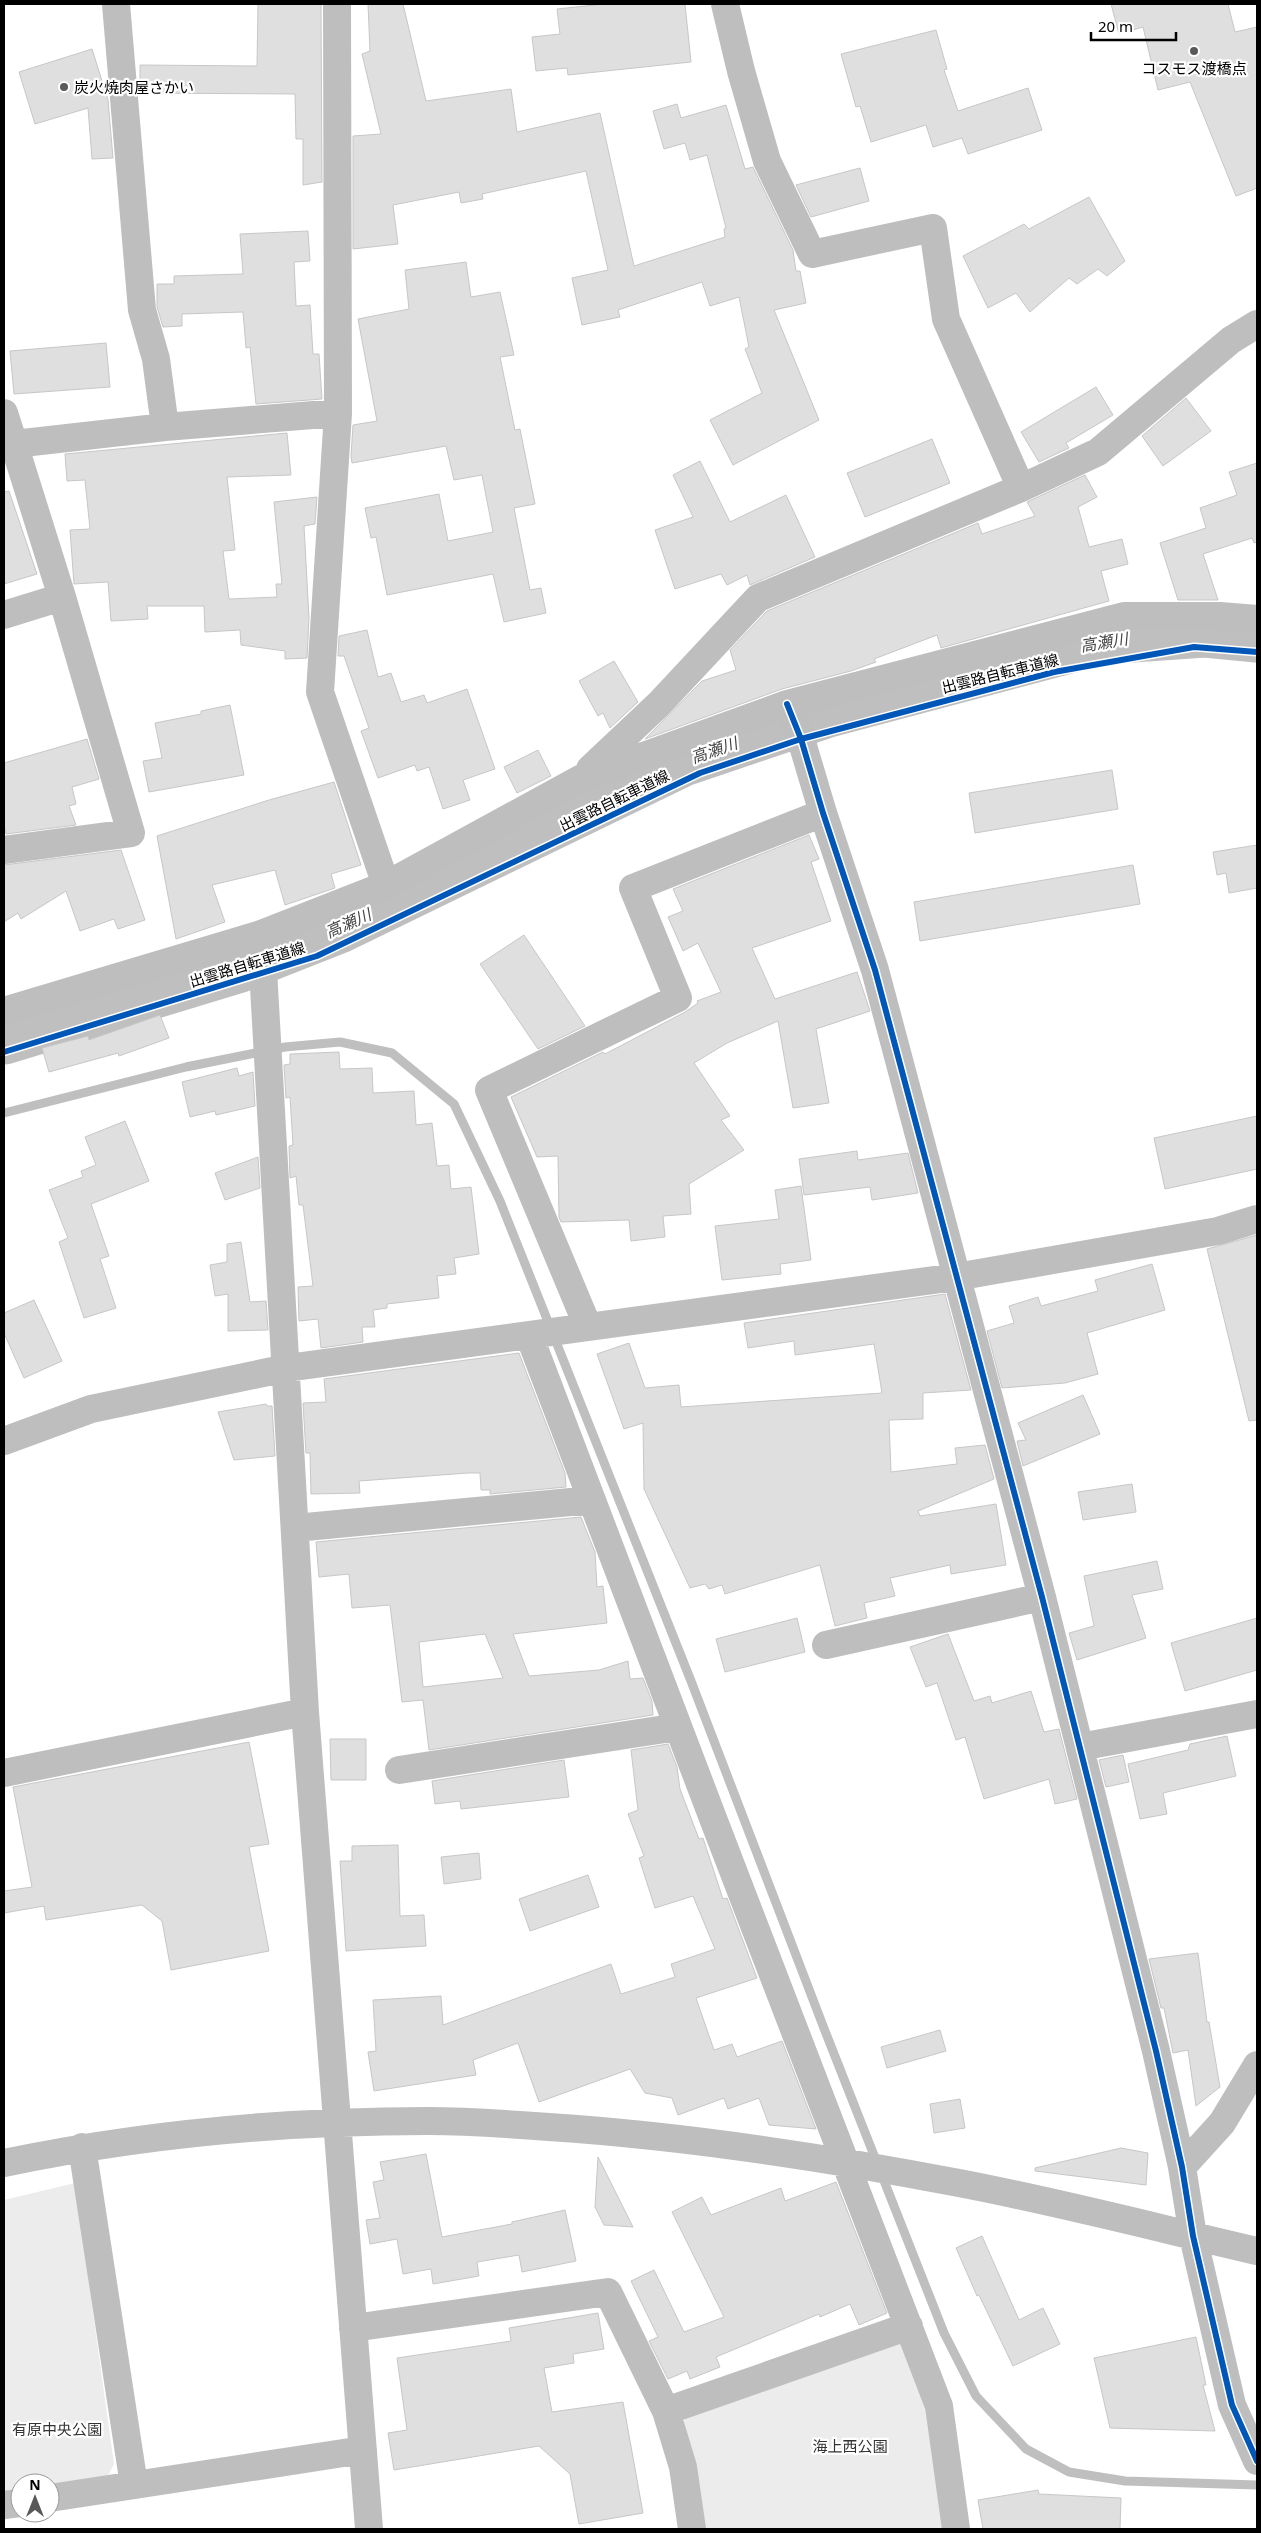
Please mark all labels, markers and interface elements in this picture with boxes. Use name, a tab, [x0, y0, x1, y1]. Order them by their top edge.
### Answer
scale bar	[1091, 10, 1176, 42]
text: 20 m	[1098, 16, 1133, 36]
marker: コスモス渡橋点	[1188, 45, 1200, 57]
place label: コスモス渡橋点	[1141, 58, 1247, 78]
place label: 炭火焼肉屋さかい	[74, 77, 194, 97]
marker: 炭火焼肉屋さかい	[58, 81, 70, 93]
water label: 高瀬川	[1079, 627, 1131, 657]
street label: 出雲路自転車道線	[939, 649, 1061, 697]
water label: 高瀬川	[688, 731, 742, 768]
street label: 出雲路自転車道線	[556, 765, 672, 835]
water label: 高瀬川	[322, 902, 376, 943]
street label: 出雲路自転車道線	[187, 937, 307, 991]
park label: 有原中央公園	[12, 2419, 102, 2439]
park label: 海上西公園	[812, 2436, 888, 2456]
north arrow	[10, 2473, 60, 2523]
text: N	[29, 2475, 41, 2494]

